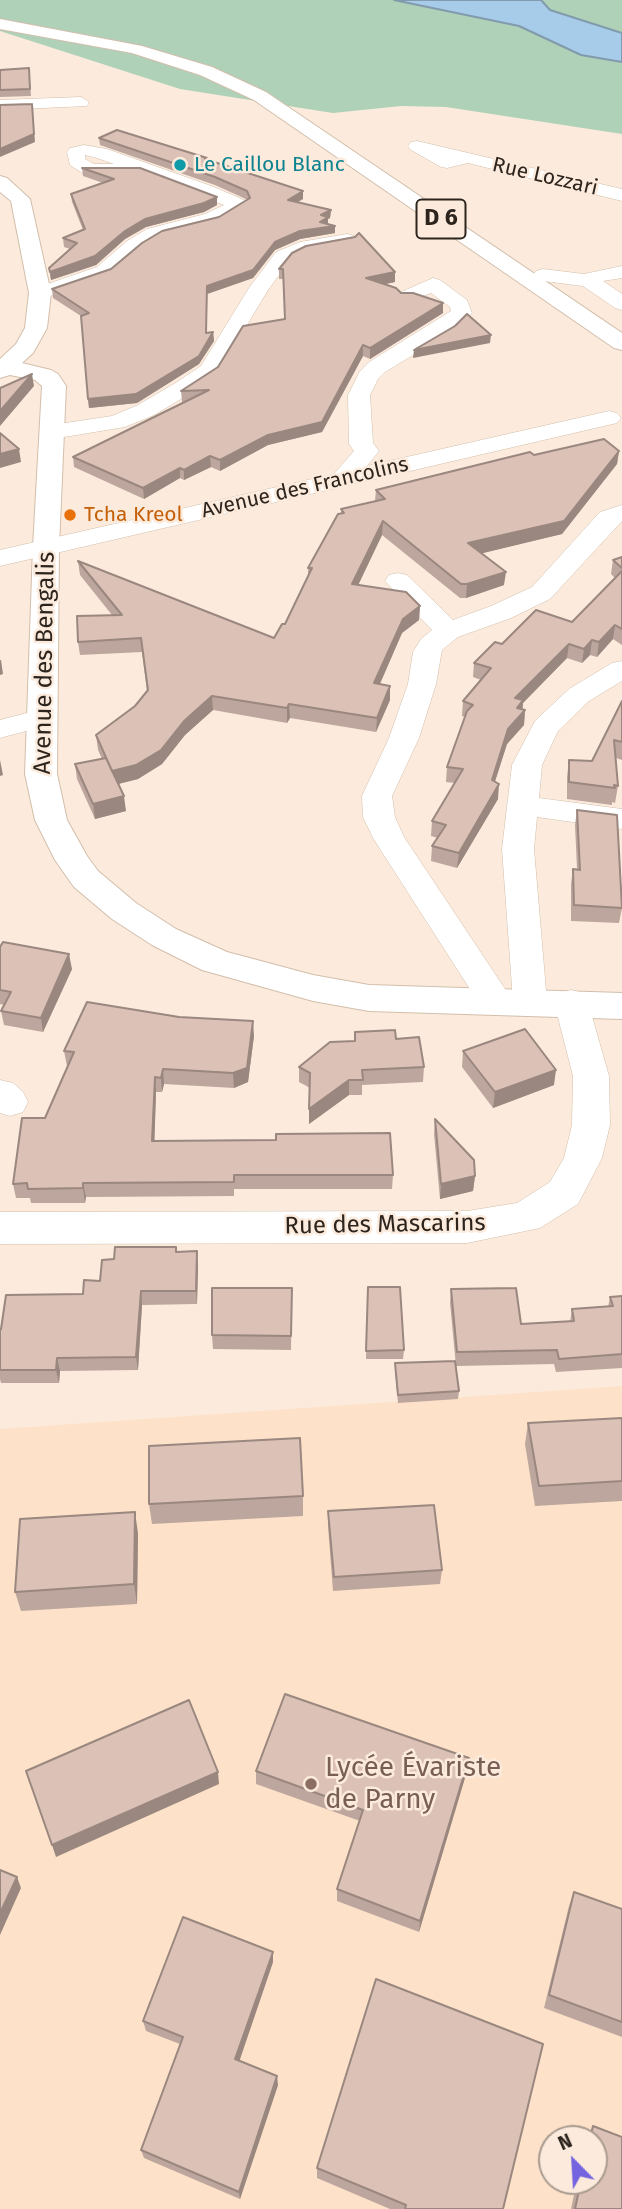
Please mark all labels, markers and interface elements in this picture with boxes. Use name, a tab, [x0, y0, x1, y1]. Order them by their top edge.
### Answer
place label: Le Caillou Blanc	[194, 152, 345, 178]
street label: Rue Lozzari	[490, 153, 600, 201]
marker: Le Caillou Blanc	[172, 157, 188, 173]
road number: D 6	[416, 200, 466, 238]
street label: Avenue des Francolins	[199, 452, 411, 524]
place label: Tcha Kreol	[84, 502, 183, 528]
marker: Tcha Kreol	[62, 507, 78, 523]
street label: Avenue des Bengalis	[29, 551, 61, 775]
street label: Rue des Mascarins	[284, 1209, 486, 1241]
place label: Lycée Évariste de Parny	[325, 1751, 501, 1817]
marker: Lycée Évariste de Parny	[303, 1776, 319, 1792]
north arrow	[538, 2125, 608, 2195]
text: N	[555, 2129, 575, 2155]

